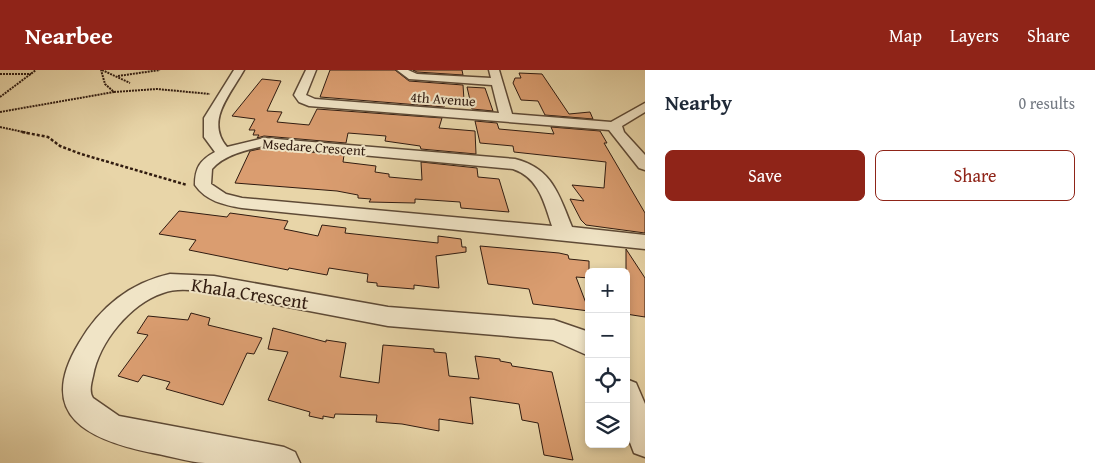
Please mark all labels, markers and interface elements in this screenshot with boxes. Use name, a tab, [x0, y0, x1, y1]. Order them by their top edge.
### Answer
text: Nearbee	[25, 18, 113, 53]
text: Map	[889, 22, 922, 49]
text: Layers	[950, 22, 999, 49]
text: Share	[1027, 22, 1070, 49]
street label: 4th Avenue	[410, 87, 477, 111]
text: Nearby	[665, 87, 732, 118]
text: 0 results	[1018, 91, 1075, 115]
street label: Msedare Crescent	[262, 133, 367, 161]
button: Save	[665, 150, 865, 201]
button: Share	[875, 150, 1075, 201]
map controls	[585, 268, 630, 448]
button: +	[585, 268, 630, 313]
street label: Khala Crescent	[189, 270, 311, 316]
button: −	[585, 313, 630, 358]
button: locate	[585, 358, 630, 403]
button: layers	[585, 403, 630, 448]

